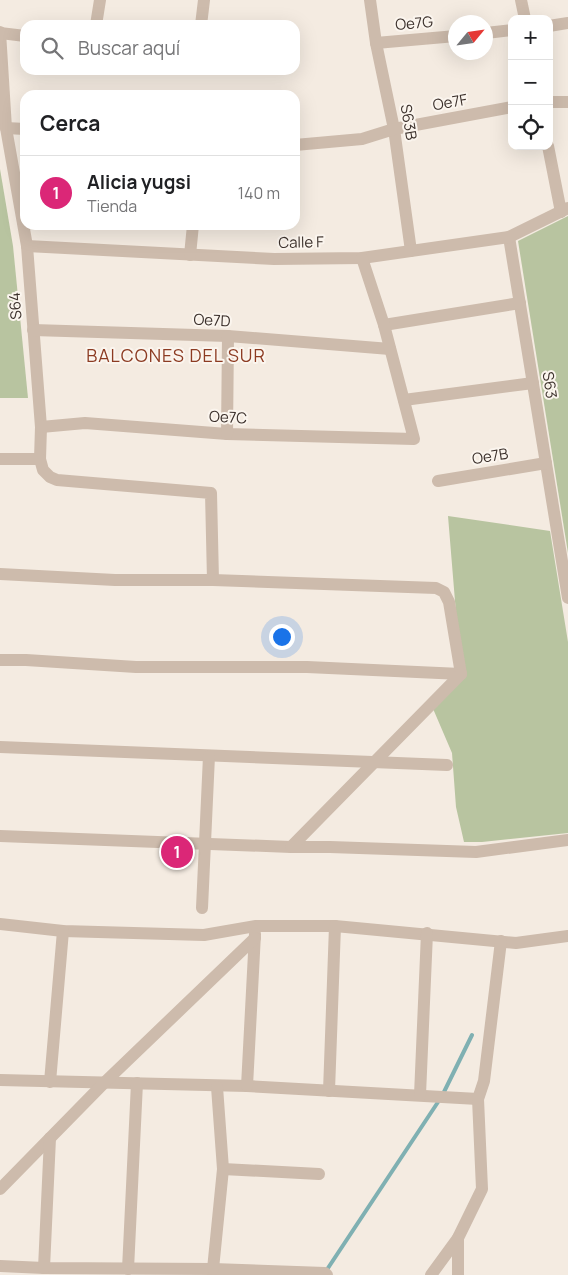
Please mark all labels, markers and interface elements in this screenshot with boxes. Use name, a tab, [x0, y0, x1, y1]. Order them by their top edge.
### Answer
street label: Oe7G	[394, 11, 434, 35]
north arrow	[448, 15, 493, 60]
map controls	[508, 15, 553, 150]
button: +	[508, 15, 553, 60]
search box	[20, 20, 300, 75]
icon: search	[38, 34, 66, 62]
text: Buscar aquí	[78, 35, 180, 61]
button: −	[508, 60, 553, 105]
street label: Oe7F	[431, 89, 469, 115]
street label: S63B	[396, 102, 422, 142]
button: locate	[508, 105, 553, 150]
text: Cerca	[40, 109, 100, 137]
text: Alicia yugsi	[87, 169, 191, 195]
text: 1	[52, 182, 60, 204]
text: 140 m	[238, 182, 280, 204]
text: Tienda	[87, 195, 137, 217]
street label: Calle F	[278, 231, 324, 253]
street label: S64	[4, 291, 26, 320]
street label: Oe7D	[193, 309, 231, 331]
district label: BALCONES DEL SUR	[86, 343, 266, 367]
street label: S63	[538, 370, 562, 400]
street label: Oe7C	[209, 406, 248, 428]
street label: Oe7B	[470, 443, 510, 469]
your location	[269, 624, 295, 650]
pin: 1	[161, 833, 193, 871]

